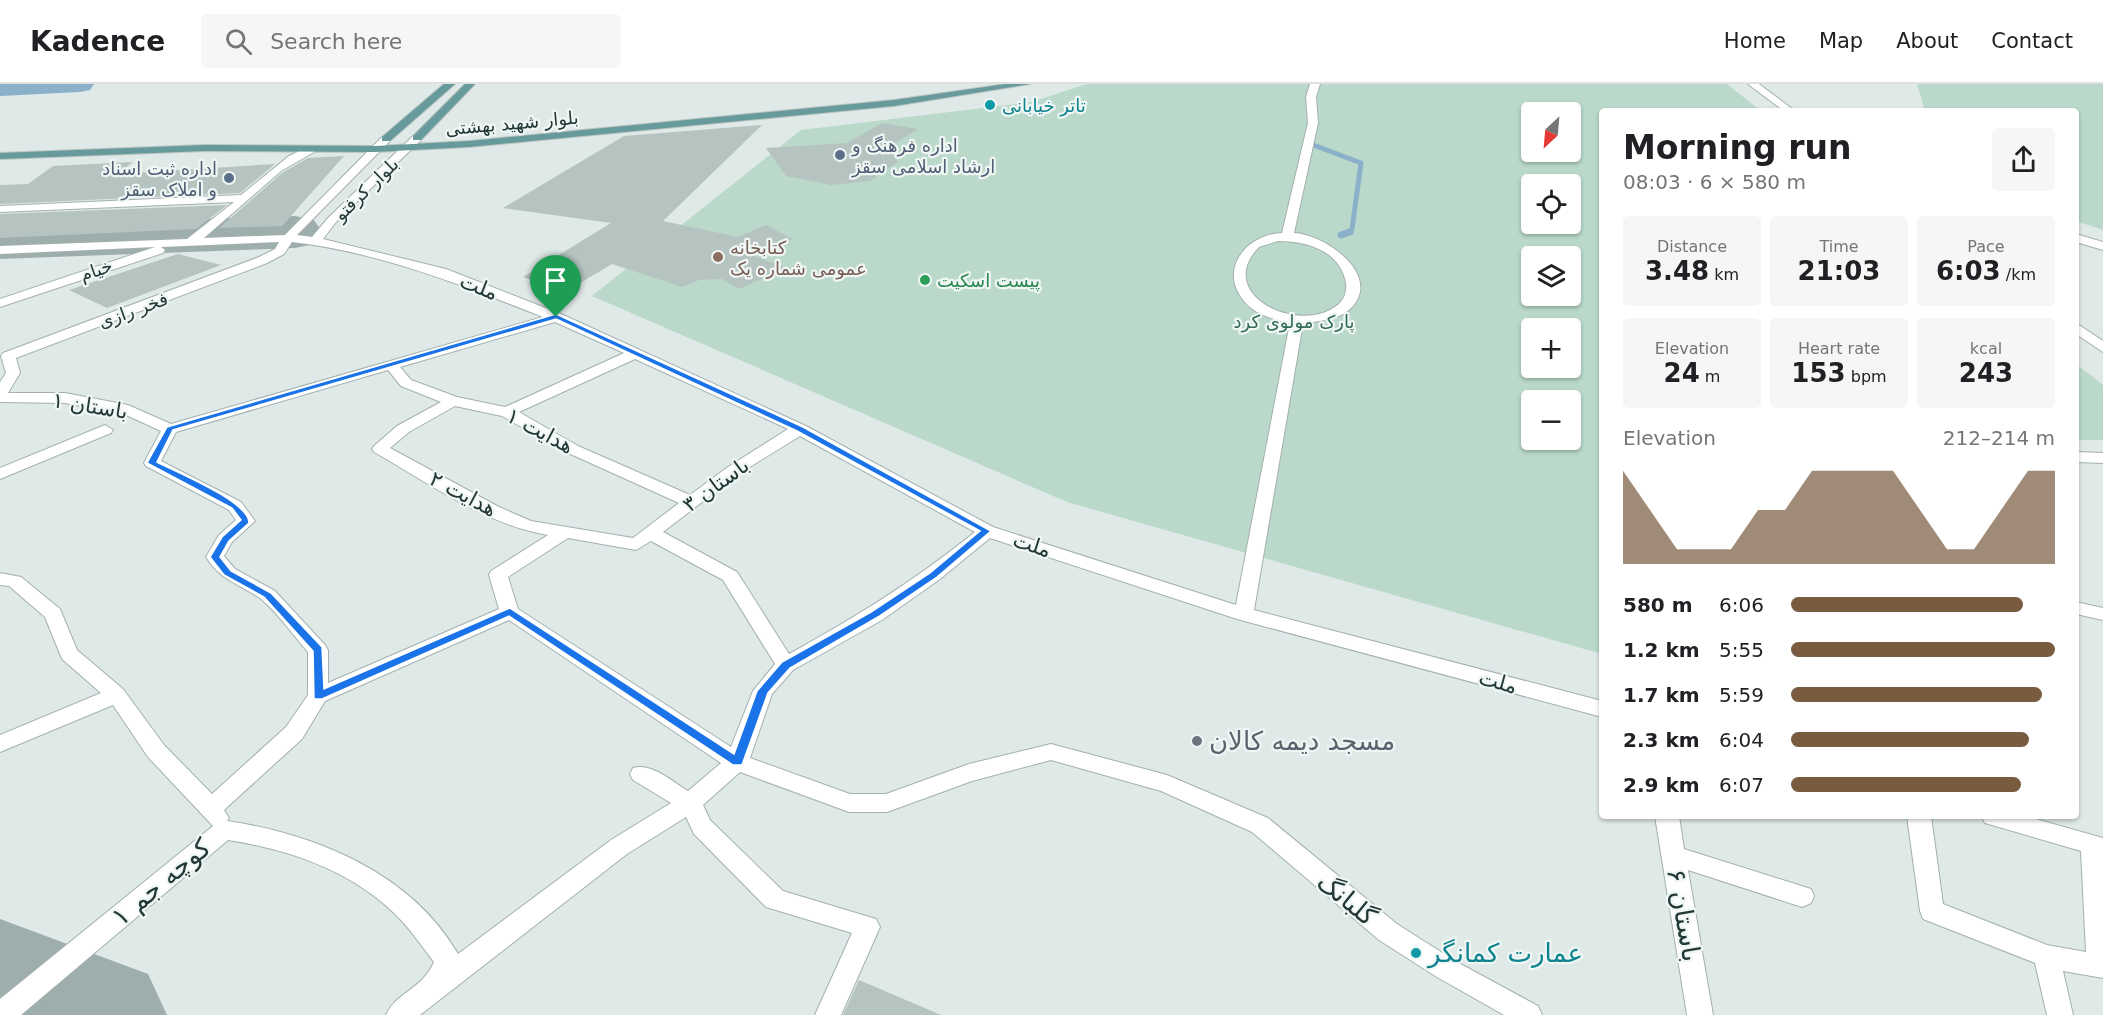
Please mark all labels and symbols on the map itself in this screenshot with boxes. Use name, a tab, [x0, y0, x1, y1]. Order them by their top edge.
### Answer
place label: تاتر خیابانی	[1002, 95, 1086, 117]
marker: تاتر خیابانی	[983, 98, 997, 112]
north arrow	[1521, 102, 1581, 162]
street label: بلوار شهید بهشتی	[445, 107, 579, 140]
place label: اداره فرهنگ و ارشاد اسلامی سقز	[851, 135, 995, 178]
marker: اداره فرهنگ و ارشاد اسلامی سقز	[833, 148, 847, 162]
street label: بلوار کرفتو	[329, 153, 403, 226]
place label: اداره ثبت اسناد و املاک سقز	[102, 158, 217, 201]
marker: اداره ثبت اسناد و املاک سقز	[222, 171, 236, 185]
place label: کتابخانه عمومی شماره یک	[730, 237, 867, 280]
marker: کتابخانه عمومی شماره یک	[711, 250, 725, 264]
street label: خیام	[77, 255, 115, 285]
pin	[530, 255, 581, 317]
street label: ملت	[457, 269, 501, 305]
place label: پیست اسکیت	[937, 270, 1040, 292]
marker: پیست اسکیت	[918, 273, 932, 287]
street label: فخر رازی	[95, 288, 171, 333]
park label: پارک مولوی کرد	[1233, 311, 1355, 333]
street label: باستان ۱	[51, 388, 129, 424]
street label: هدایت ۱	[502, 403, 578, 459]
street label: باستان ۳	[678, 453, 754, 517]
street label: هدایت ۲	[425, 466, 501, 522]
street label: ملت	[1010, 528, 1054, 562]
street label: ملت	[1476, 665, 1520, 699]
place label: مسجد دیمه کالان	[1209, 726, 1395, 756]
marker: مسجد دیمه کالان	[1190, 734, 1204, 748]
street label: ۱ کوچه جم	[106, 832, 218, 933]
street label: گلبانگ	[1311, 866, 1383, 932]
street label: باستان ۶	[1661, 866, 1707, 964]
place label: عمارت کمانگر	[1426, 938, 1583, 969]
marker: عمارت کمانگر	[1409, 946, 1423, 960]

